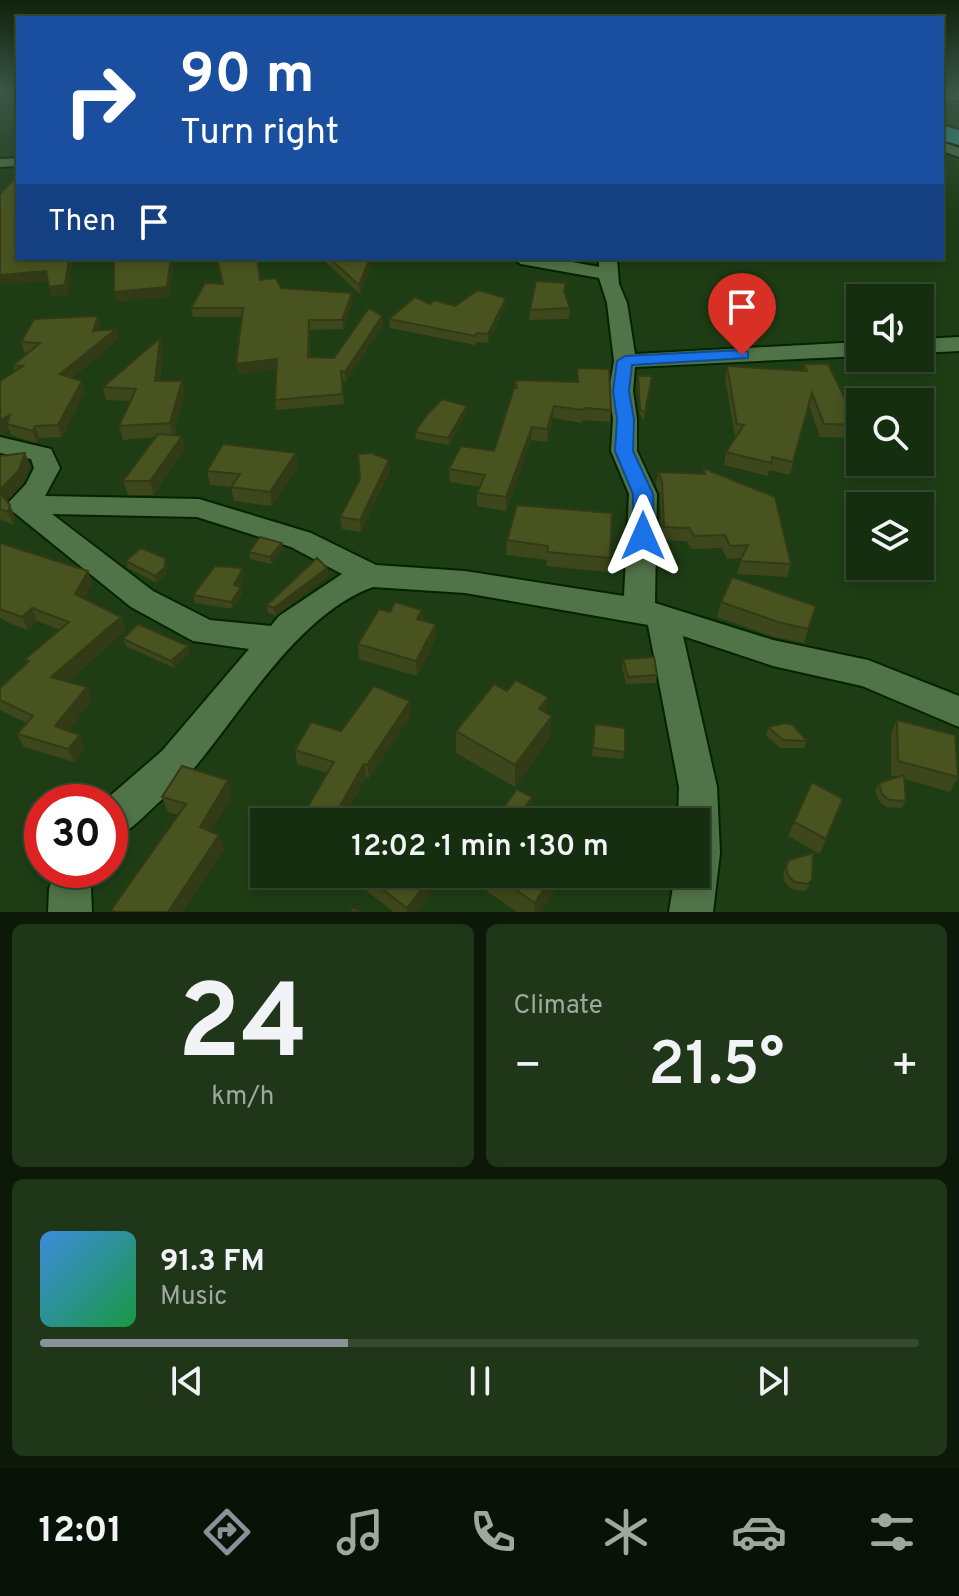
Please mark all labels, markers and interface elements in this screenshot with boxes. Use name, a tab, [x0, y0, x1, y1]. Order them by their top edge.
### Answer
text: 90 m	[180, 42, 315, 112]
icon: right	[48, 48, 152, 152]
text: Turn right	[180, 111, 339, 157]
icon: arrive	[132, 200, 176, 244]
text: Then	[48, 204, 116, 241]
pin	[708, 273, 776, 355]
map controls	[846, 284, 934, 580]
button: sound	[846, 284, 934, 372]
icon: arrive	[720, 285, 764, 329]
button: search	[846, 388, 934, 476]
button: layers	[846, 492, 934, 580]
position arrow	[601, 494, 685, 578]
speed limit sign: 30	[24, 784, 128, 888]
text: 12:02 · 1 min · 130 m	[351, 829, 609, 866]
text: 24	[178, 963, 308, 1095]
text: Climate	[514, 990, 603, 1023]
text: 21.5°	[648, 1030, 784, 1106]
text: −	[514, 1040, 542, 1096]
text: +	[891, 1040, 919, 1096]
text: km/h	[211, 1081, 274, 1114]
text: 91.3 FM	[160, 1244, 265, 1281]
text: Music	[160, 1281, 227, 1314]
icon: previous	[165, 1359, 209, 1403]
icon: pause	[458, 1359, 502, 1403]
icon: next	[751, 1359, 795, 1403]
icon: directions	[199, 1504, 255, 1560]
icon: music	[332, 1504, 388, 1560]
icon: phone	[465, 1504, 521, 1560]
icon: climate	[598, 1504, 654, 1560]
icon: car	[731, 1504, 787, 1560]
icon: filters	[864, 1504, 920, 1560]
text: 12:01	[39, 1509, 122, 1555]

